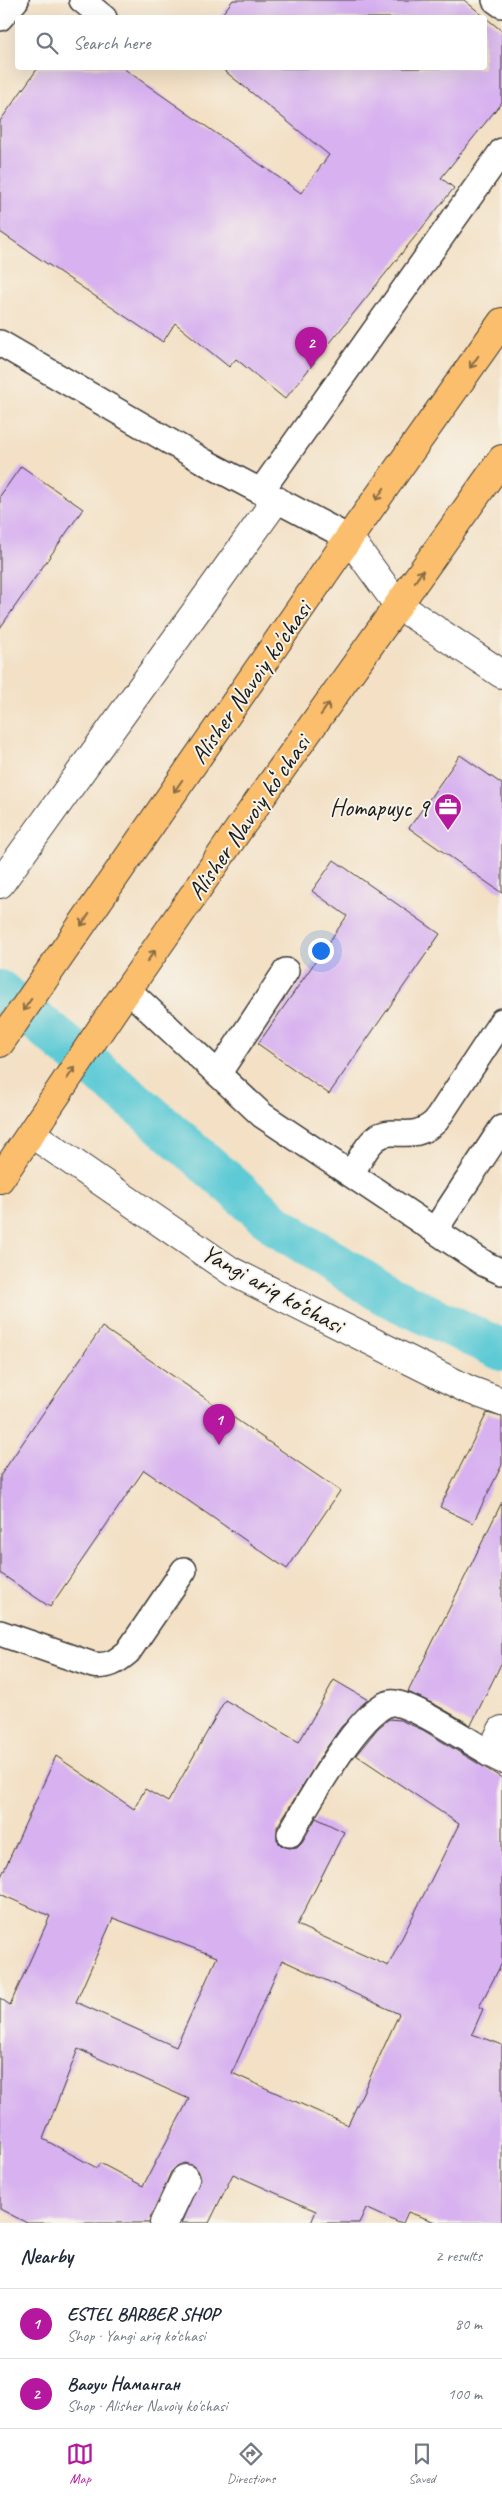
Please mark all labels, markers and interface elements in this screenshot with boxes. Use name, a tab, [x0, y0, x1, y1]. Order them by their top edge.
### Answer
search box	[15, 15, 487, 70]
icon: search	[33, 29, 61, 57]
text: Search here	[73, 31, 150, 55]
pin: 2	[295, 327, 327, 368]
one-way arrow	[469, 355, 479, 369]
one-way arrow	[375, 487, 385, 501]
one-way arrow	[414, 569, 424, 583]
street label: Alisher Navoiy ko'chasi	[183, 592, 321, 770]
one-way arrow	[320, 702, 330, 716]
street label: Alisher Navoiy koʻchasi	[180, 726, 319, 906]
one-way arrow	[173, 779, 183, 793]
place label: Нотариус 9	[330, 792, 431, 824]
office icon: Нотариус 9	[433, 792, 463, 831]
one-way arrow	[80, 913, 90, 927]
your location	[308, 938, 334, 964]
one-way arrow	[146, 950, 156, 964]
one-way arrow	[22, 998, 32, 1012]
one-way arrow	[66, 1067, 76, 1081]
street label: Yangi ariq ko‘chasi	[196, 1237, 352, 1343]
pin: 1	[203, 1404, 235, 1445]
text: Nearby	[20, 2243, 73, 2269]
text: 2 results	[435, 2246, 482, 2266]
text: ESTEL BARBER SHOP	[67, 2302, 219, 2326]
text: 1	[32, 2314, 40, 2334]
text: 80 m	[455, 2314, 482, 2334]
text: Shop · Yangi ariq ko‘chasi	[67, 2326, 206, 2346]
text: Baoyu Наманган	[67, 2372, 180, 2396]
text: 2	[32, 2384, 40, 2404]
text: 100 m	[448, 2384, 482, 2404]
text: Shop · Alisher Navoiy ko'chasi	[67, 2396, 227, 2416]
tab: Map	[66, 2440, 94, 2487]
tab: Directions	[227, 2440, 275, 2487]
tab: Saved	[408, 2440, 436, 2487]

